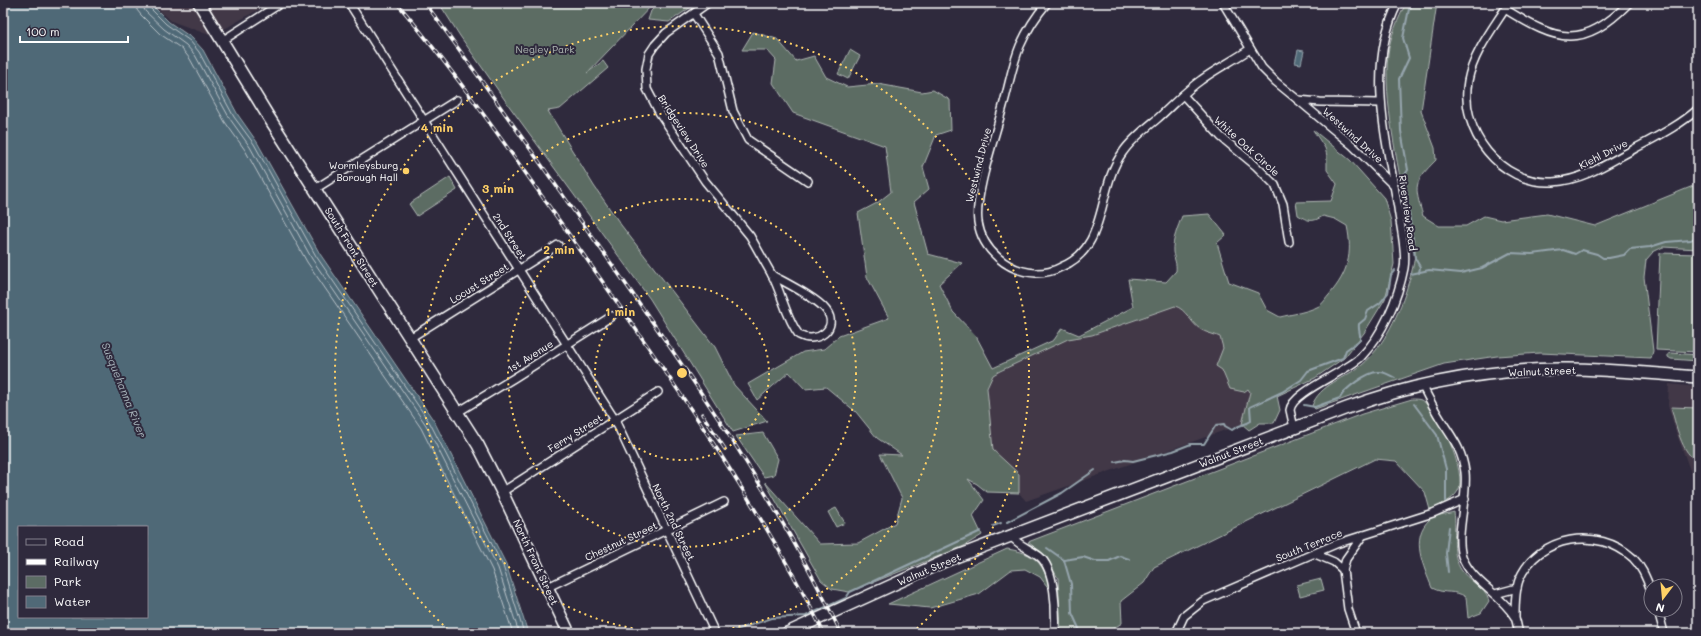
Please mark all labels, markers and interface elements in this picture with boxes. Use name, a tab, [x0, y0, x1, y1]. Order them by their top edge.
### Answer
scale bar	[20, 18, 128, 44]
text: 100 m	[26, 23, 60, 39]
park label: Negley Park	[515, 42, 575, 56]
street label: Bridgeview Drive	[655, 92, 713, 170]
street label: Westwind Drive	[1320, 104, 1386, 166]
street label: White Oak Circle	[1211, 113, 1283, 179]
text: 4 min	[421, 119, 453, 135]
street label: Westwind Drive	[962, 126, 994, 204]
street label: Kiehl Drive	[1576, 136, 1630, 172]
place label: Wormleysburg Borough Hall	[329, 158, 398, 184]
marker: Wormleysburg Borough Hall	[401, 166, 411, 176]
street label: Riverview Road	[1396, 174, 1420, 252]
text: 3 min	[482, 180, 514, 196]
street label: South Front Street	[322, 204, 382, 290]
street label: 2nd Street	[490, 210, 530, 262]
text: 2 min	[543, 241, 575, 257]
street label: Locust Street	[447, 259, 511, 307]
text: 1 min	[605, 303, 635, 319]
street label: 1st Avenue	[504, 336, 556, 376]
water label: Susquehanna River	[98, 340, 151, 440]
street label: Walnut Street	[1508, 363, 1576, 379]
centre of rings	[675, 366, 689, 380]
street label: Ferry Street	[545, 411, 605, 455]
street label: Walnut Street	[1197, 433, 1265, 471]
street label: North 2nd Street	[649, 481, 699, 563]
street label: North Front Street	[510, 517, 562, 607]
street label: Chestnut Street	[582, 518, 660, 564]
street label: South Terrace	[1274, 525, 1344, 565]
legend	[18, 526, 148, 618]
text: Road	[54, 533, 84, 549]
street label: Walnut Street	[895, 549, 963, 589]
text: Railway	[54, 553, 99, 569]
text: Park	[54, 573, 81, 589]
north arrow	[1643, 578, 1683, 618]
text: Water	[54, 593, 91, 609]
text: N	[1654, 600, 1666, 616]

